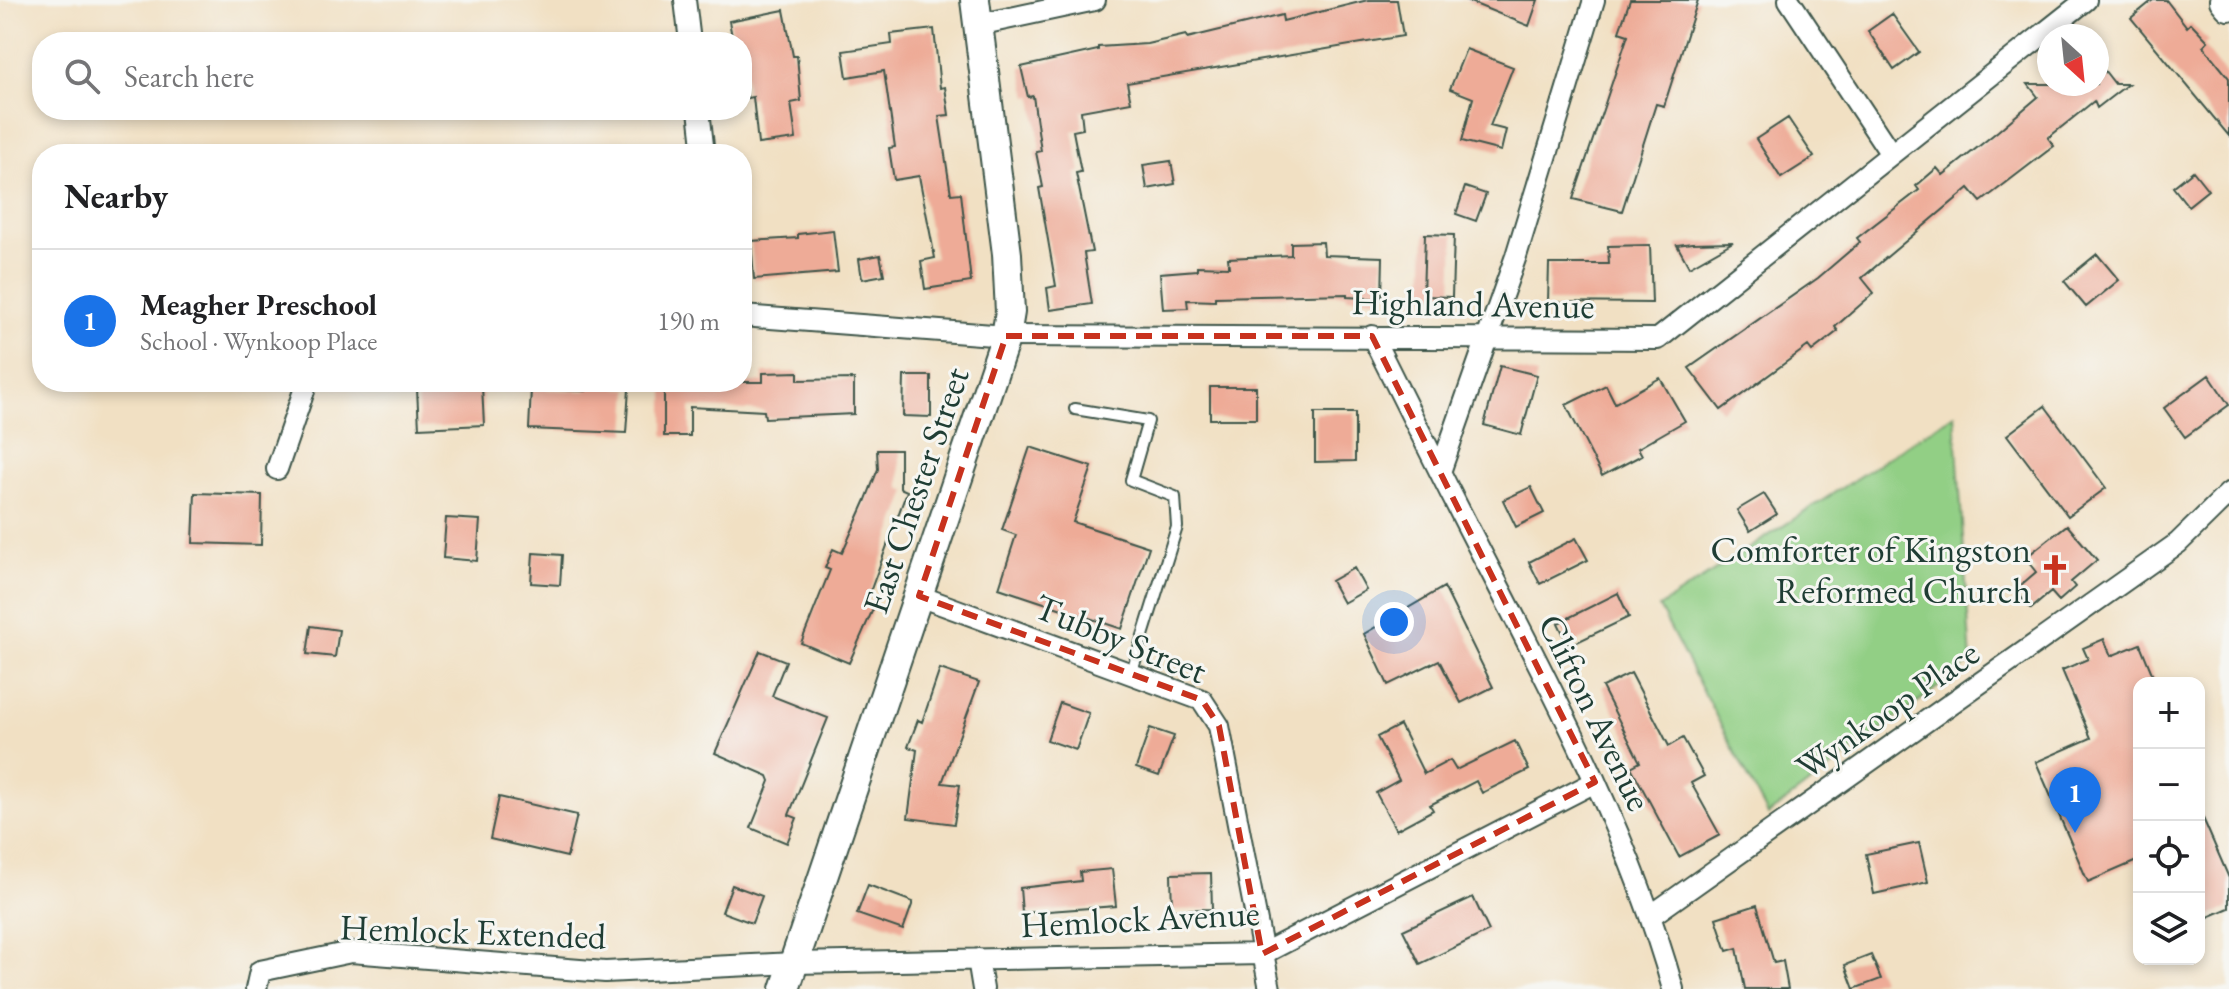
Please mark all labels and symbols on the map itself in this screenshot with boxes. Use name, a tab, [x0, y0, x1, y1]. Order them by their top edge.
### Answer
north arrow	[2037, 24, 2109, 96]
street label: Highland Avenue	[1351, 278, 1595, 329]
street label: East Chester Street	[851, 360, 980, 619]
place label: Comforter of Kingston Reformed Church	[1710, 526, 2031, 614]
church icon: Comforter of Kingston Reformed Church	[2038, 553, 2072, 587]
street label: Tubby Street	[1028, 583, 1214, 694]
your location	[1374, 602, 1414, 642]
street label: Clifton Avenue	[1528, 606, 1663, 818]
street label: Wynkoop Place	[1786, 629, 1988, 790]
pin: 1	[2049, 767, 2101, 833]
street label: Hemlock Avenue	[1019, 889, 1261, 948]
street label: Hemlock Extended	[339, 903, 608, 960]

